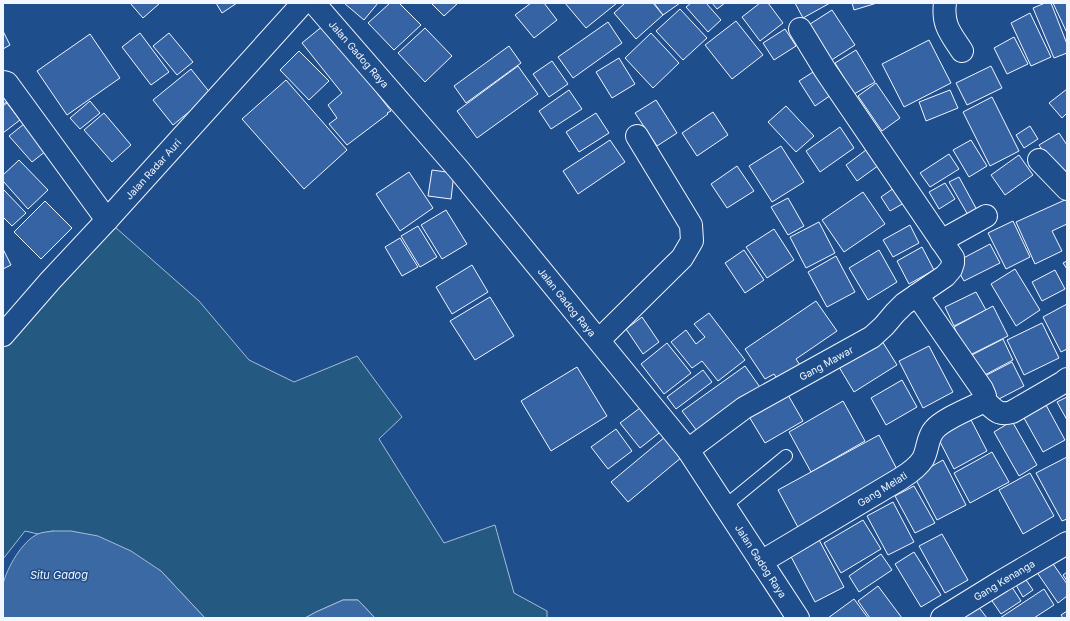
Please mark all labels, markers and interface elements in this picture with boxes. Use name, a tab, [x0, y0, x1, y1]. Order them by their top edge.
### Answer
street label: Jalan Gadog Raya	[327, 18, 391, 90]
street label: Jalan Radar Auri	[123, 136, 183, 202]
street label: Jalan Gadog Raya	[536, 265, 598, 339]
street label: Gang Mawar	[797, 343, 855, 383]
street label: Gang Melati	[855, 469, 909, 509]
street label: Jalan Gadog Raya	[733, 522, 789, 600]
street label: Gang Kenanga	[971, 557, 1037, 603]
water label: Situ Gadog	[30, 568, 88, 582]

